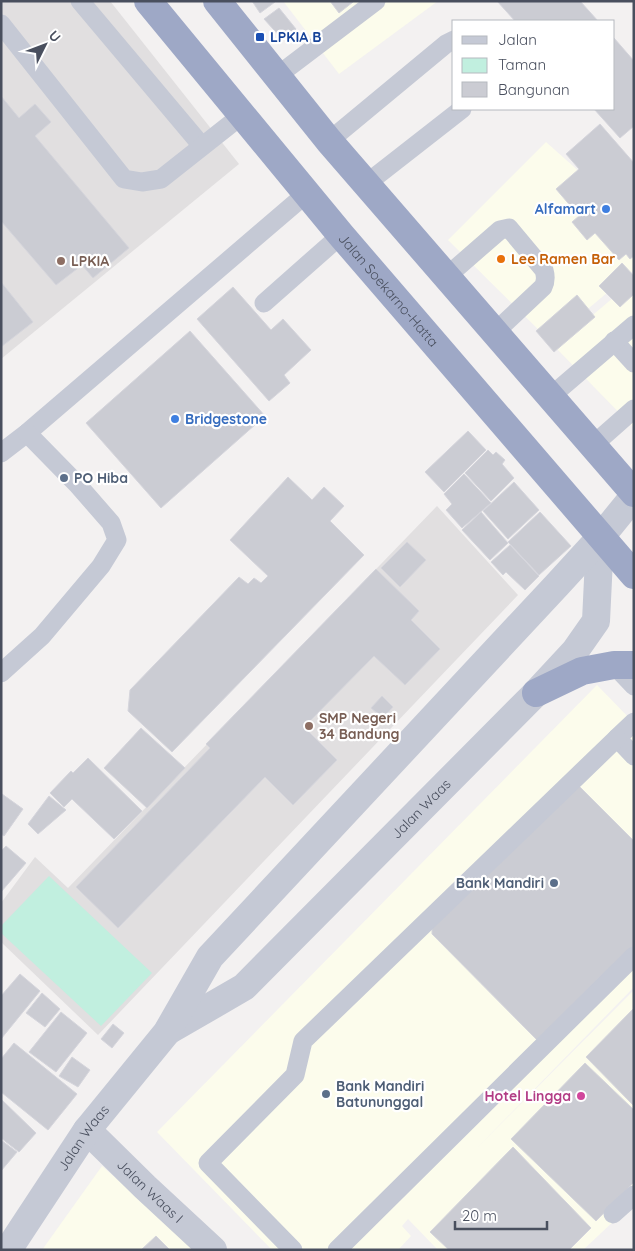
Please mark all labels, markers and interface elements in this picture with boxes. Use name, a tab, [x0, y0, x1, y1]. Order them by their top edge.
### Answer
north arrow	[20, 20, 70, 70]
legend	[452, 20, 615, 110]
text: U	[45, 27, 65, 46]
place label: LPKIA B	[270, 28, 321, 46]
text: Jalan	[498, 30, 537, 49]
marker: LPKIA B	[254, 31, 266, 43]
text: Taman	[498, 55, 546, 74]
text: Bangunan	[498, 80, 570, 99]
place label: Alfamart	[535, 200, 596, 218]
marker: Alfamart	[600, 203, 612, 215]
street label: Jalan Soekarno-Hatta	[335, 230, 442, 351]
place label: Lee Ramen Bar	[511, 250, 615, 268]
place label: LPKIA	[71, 252, 109, 270]
marker: Lee Ramen Bar	[495, 253, 507, 265]
marker: LPKIA	[55, 255, 67, 267]
place label: Bridgestone	[185, 410, 267, 428]
marker: Bridgestone	[169, 413, 181, 425]
place label: PO Hiba	[74, 469, 128, 487]
marker: PO Hiba	[58, 472, 70, 484]
place label: SMP Negeri 34 Bandung	[319, 709, 400, 743]
marker: SMP Negeri 34 Bandung	[303, 720, 315, 732]
street label: Jalan Waas	[387, 775, 455, 843]
place label: Bank Mandiri	[456, 874, 544, 892]
marker: Bank Mandiri	[548, 877, 560, 889]
place label: Bank Mandiri Batununggal	[336, 1077, 424, 1111]
place label: Hotel Lingga	[484, 1087, 571, 1105]
marker: Bank Mandiri Batununggal	[320, 1088, 332, 1100]
marker: Hotel Lingga	[575, 1090, 587, 1102]
street label: Jalan Waas	[53, 1101, 113, 1174]
street label: Jalan Waas I	[113, 1156, 187, 1227]
scale bar	[455, 1198, 548, 1230]
text: 20 m	[462, 1206, 497, 1225]

